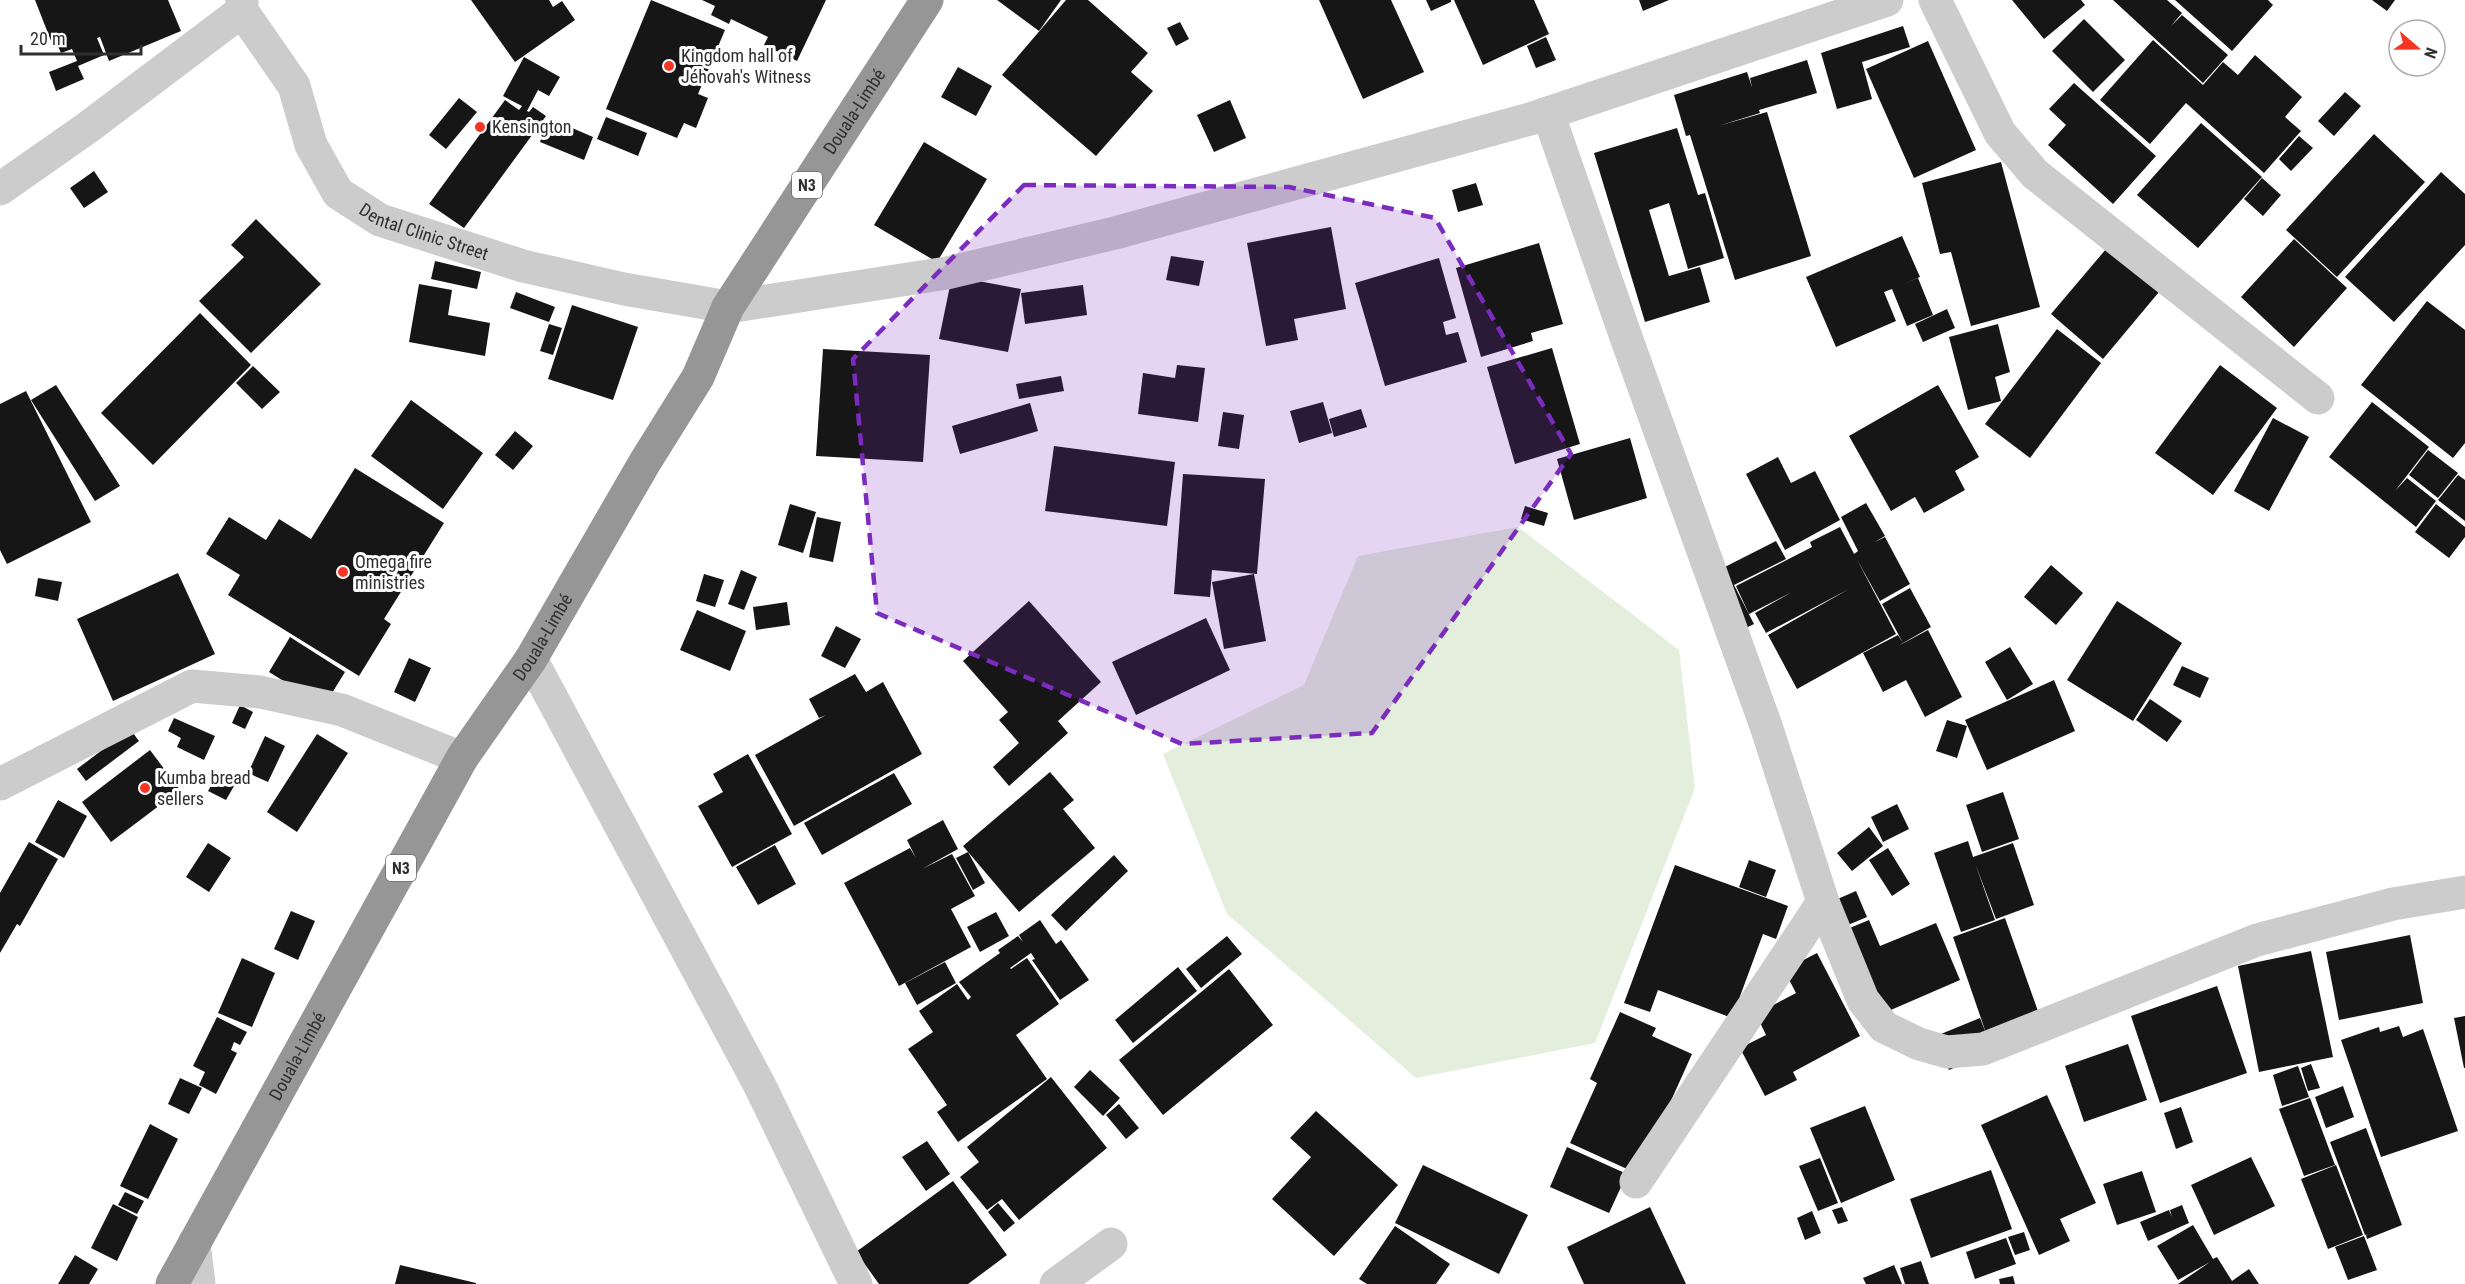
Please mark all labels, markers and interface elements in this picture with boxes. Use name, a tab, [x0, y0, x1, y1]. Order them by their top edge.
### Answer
scale bar	[21, 18, 141, 56]
north arrow	[2387, 18, 2447, 78]
text: 20 m	[30, 28, 65, 49]
place label: Kingdom hall of Jéhovah's Witness	[681, 45, 811, 87]
text: N	[2420, 45, 2441, 61]
marker: Kingdom hall of Jéhovah's Witness	[662, 59, 676, 73]
street label: Douala-Limbé	[819, 65, 890, 158]
place label: Kensington	[492, 116, 572, 137]
marker: Kensington	[473, 120, 487, 134]
road number: N3	[792, 172, 822, 198]
street label: Dental Clinic Street	[356, 199, 491, 264]
place label: Omega fire ministries	[355, 551, 432, 593]
marker: Omega fire ministries	[336, 565, 350, 579]
street label: Douala-Limbé	[508, 590, 576, 684]
place label: Kumba bread sellers	[157, 767, 251, 809]
marker: Kumba bread sellers	[138, 781, 152, 795]
road number: N3	[386, 855, 416, 881]
street label: Douala-Limbé	[264, 1008, 330, 1104]

